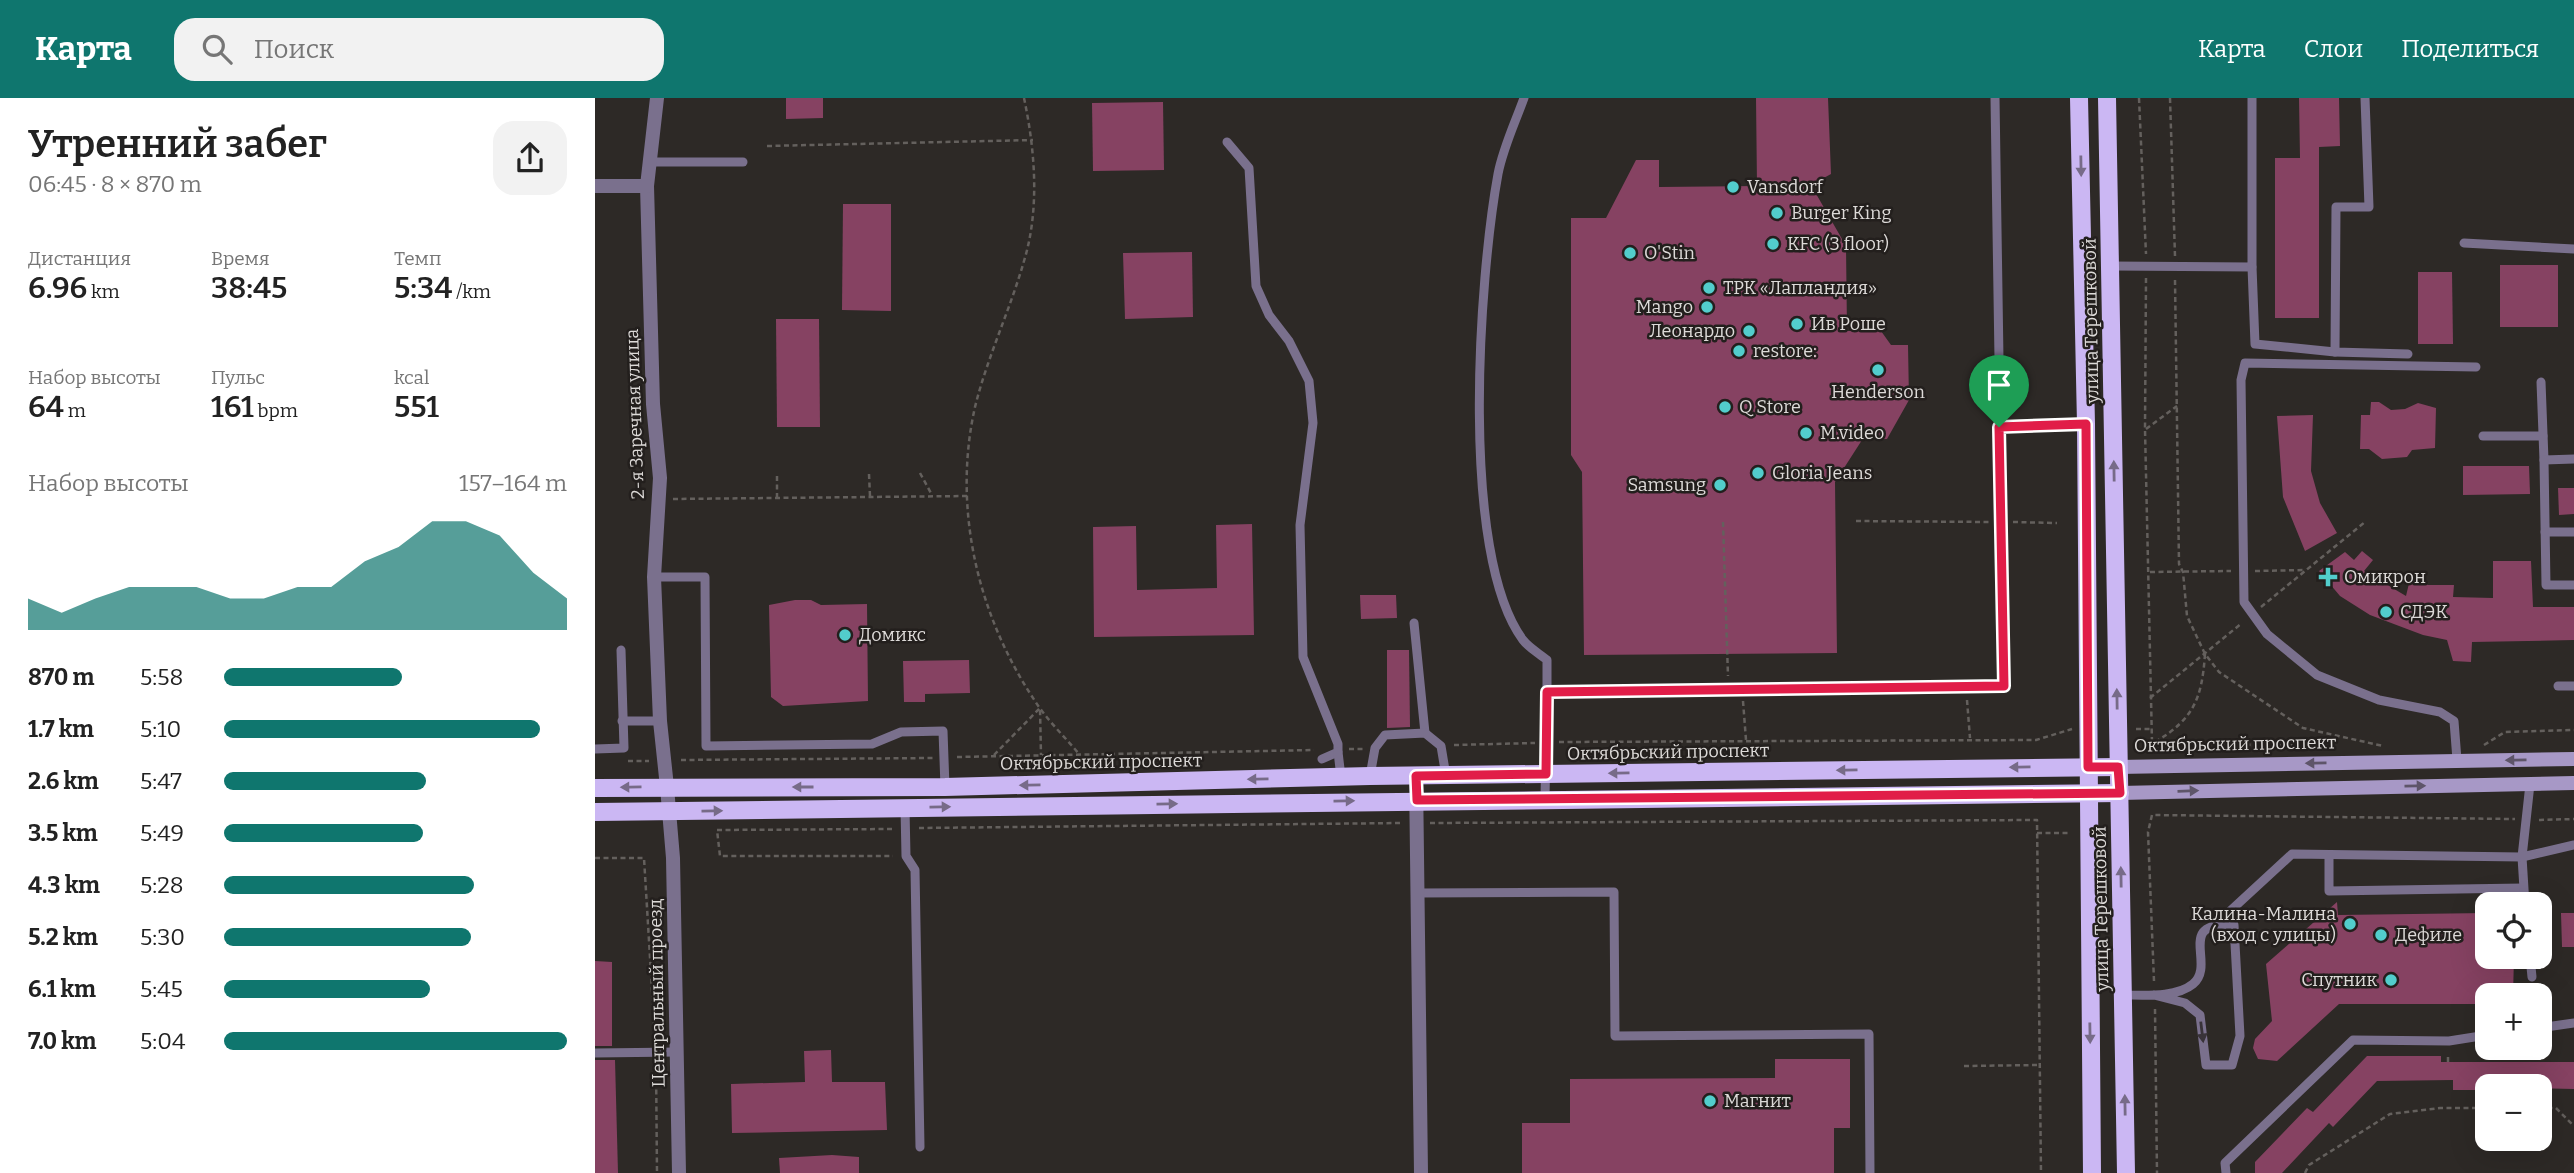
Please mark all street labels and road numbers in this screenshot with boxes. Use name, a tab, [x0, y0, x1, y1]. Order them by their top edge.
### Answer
street label: улица Терешковой	[2079, 238, 2103, 405]
street label: 2-я Заречная улица	[621, 328, 649, 500]
street label: Октябрьский проспект	[2134, 731, 2336, 757]
street label: Октябрьский проспект	[1567, 739, 1769, 765]
street label: Октябрьский проспект	[1000, 749, 1202, 775]
street label: улица Терешковой	[2089, 826, 2113, 993]
street label: Центральный проезд	[644, 898, 670, 1087]

